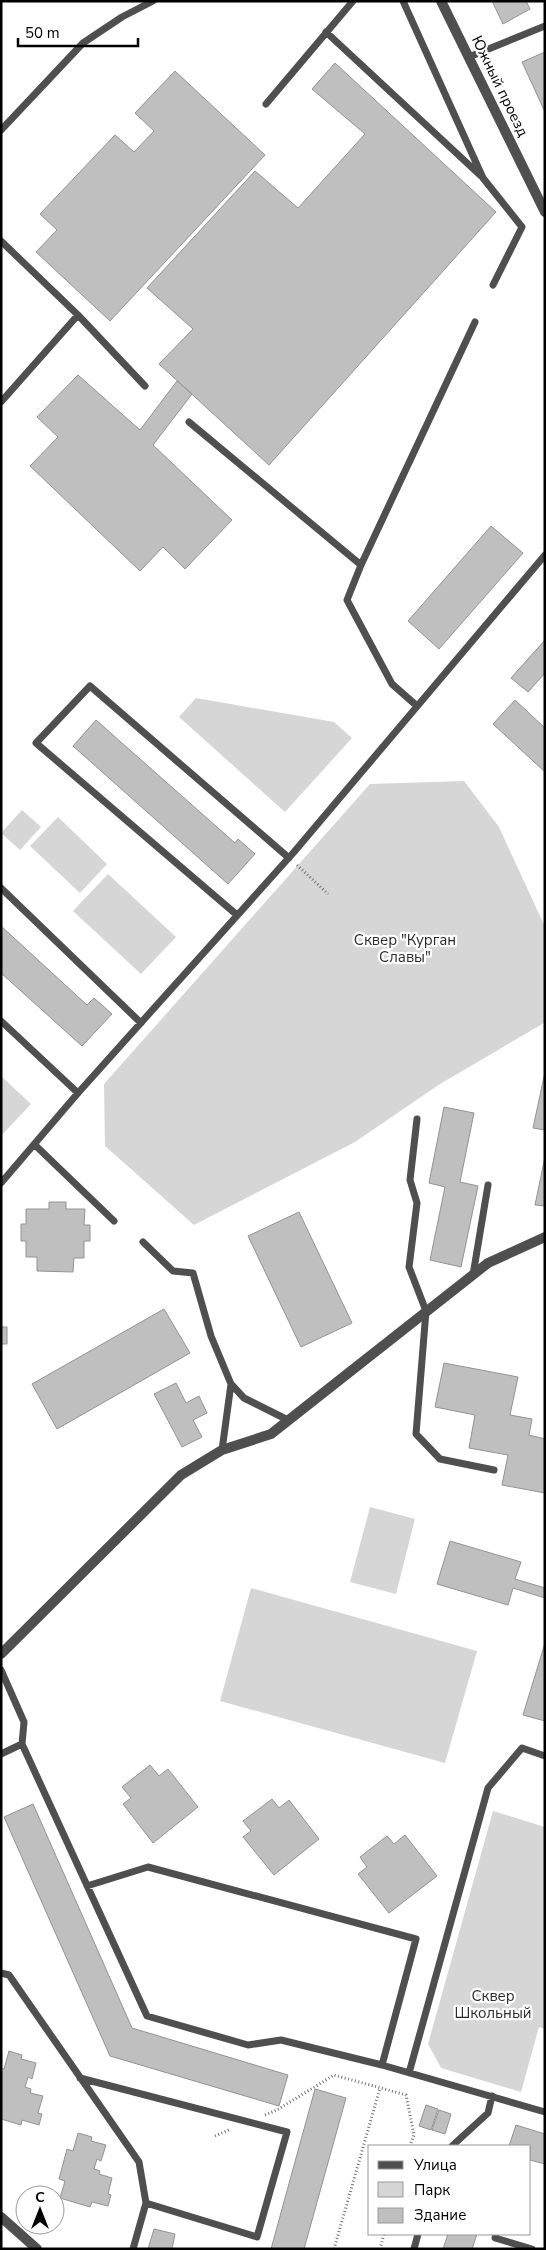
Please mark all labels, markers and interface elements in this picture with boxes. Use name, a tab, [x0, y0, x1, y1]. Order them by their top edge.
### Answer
scale bar	[18, 15, 138, 47]
text: 50 m	[25, 23, 60, 43]
street label: Южный проезд	[467, 32, 533, 140]
park label: Сквер "Курган Славы"	[354, 930, 456, 967]
park label: Сквер Школьный	[454, 1986, 532, 2023]
legend	[368, 2145, 531, 2235]
text: Улица	[413, 2155, 457, 2175]
text: Парк	[414, 2180, 450, 2200]
north arrow	[15, 2185, 65, 2235]
text: С	[35, 2188, 45, 2207]
text: Здание	[414, 2205, 466, 2225]

